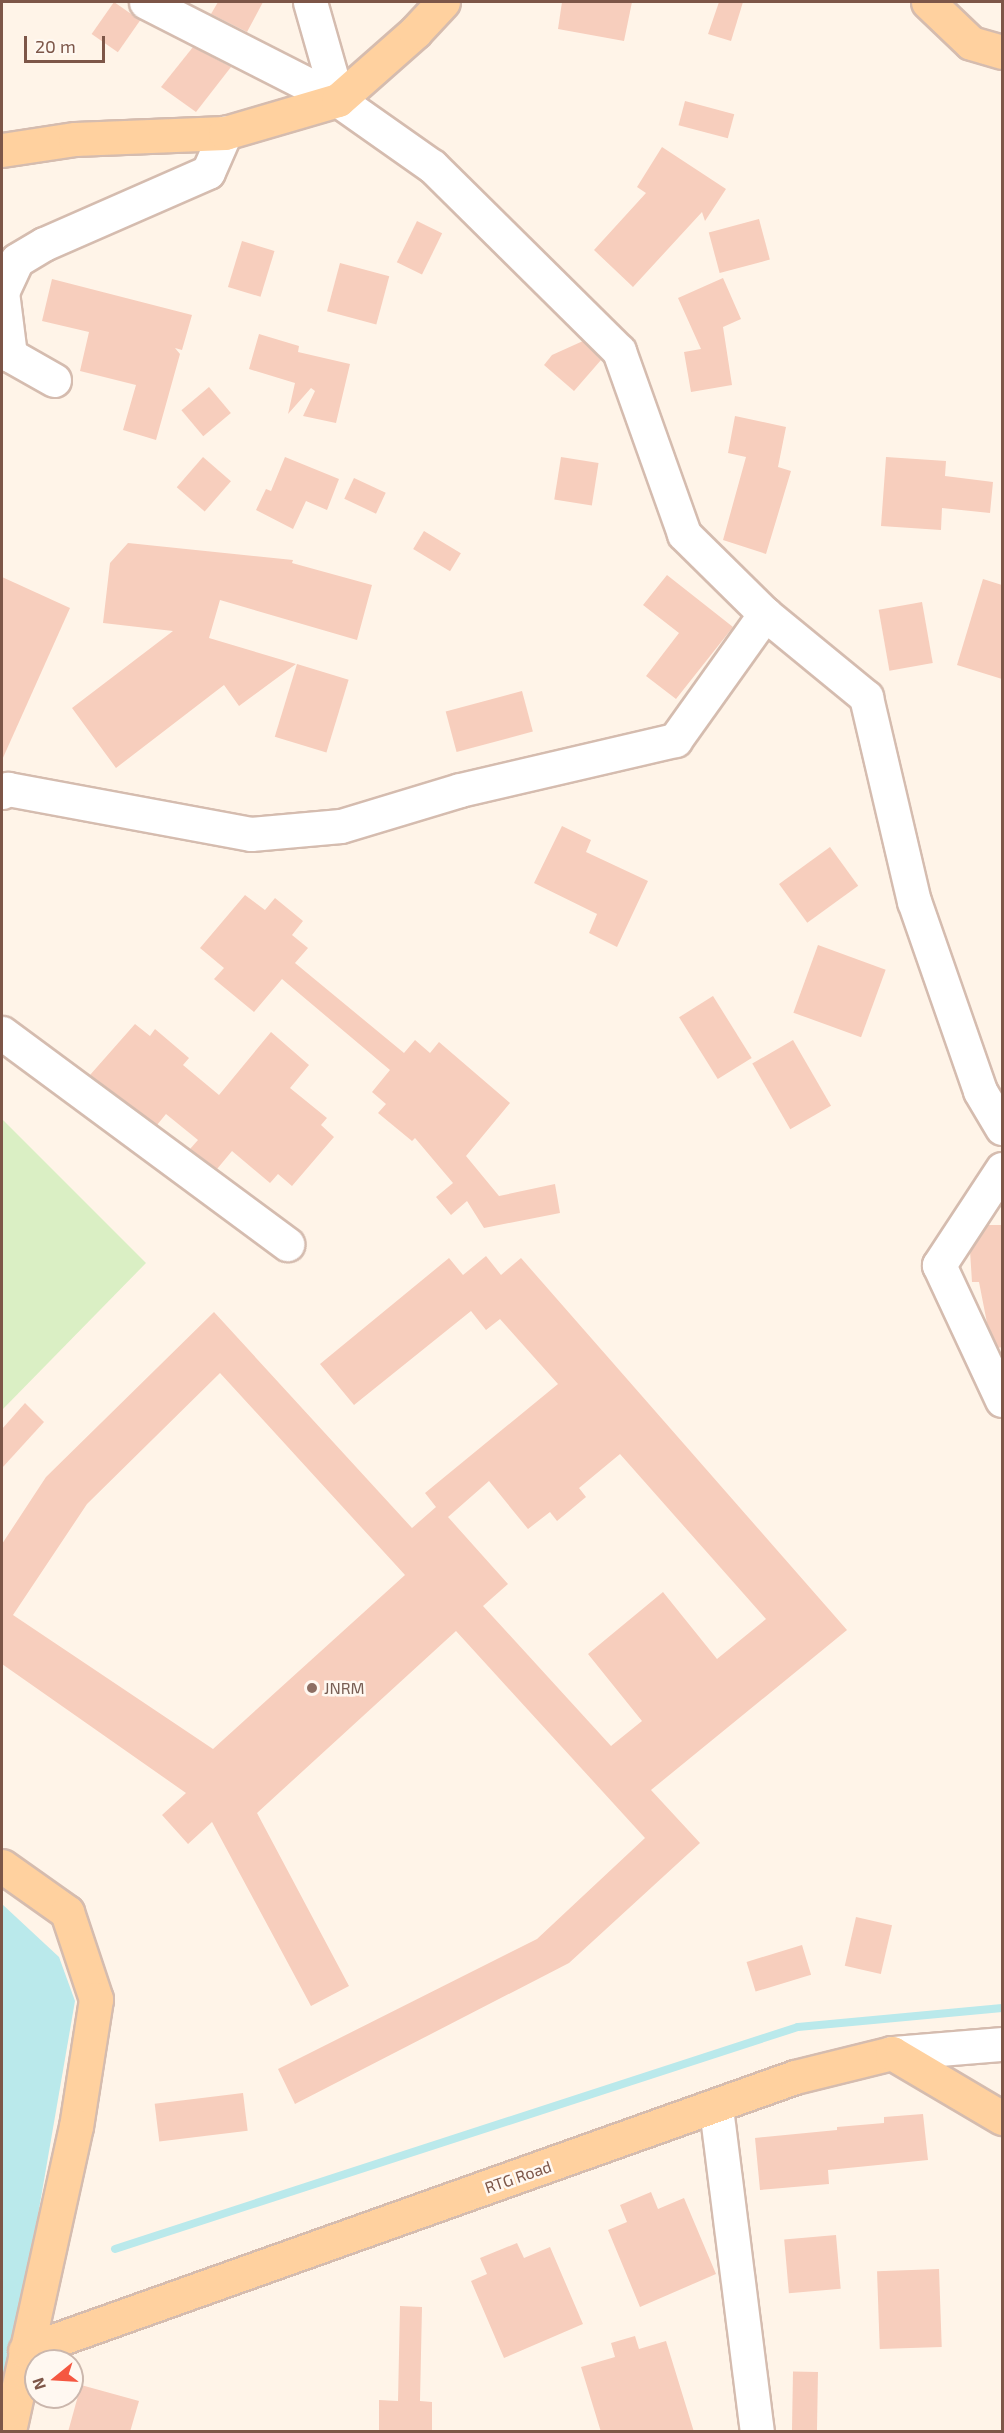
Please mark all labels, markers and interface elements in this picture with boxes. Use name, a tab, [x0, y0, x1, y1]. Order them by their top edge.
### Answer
scale bar	[27, 24, 108, 62]
text: 20 m	[35, 35, 76, 57]
place label: JNRM	[324, 1678, 365, 1698]
marker: JNRM	[305, 1681, 319, 1695]
street label: RTG Road	[482, 2157, 554, 2197]
north arrow	[24, 2349, 84, 2409]
text: N	[27, 2376, 49, 2393]

